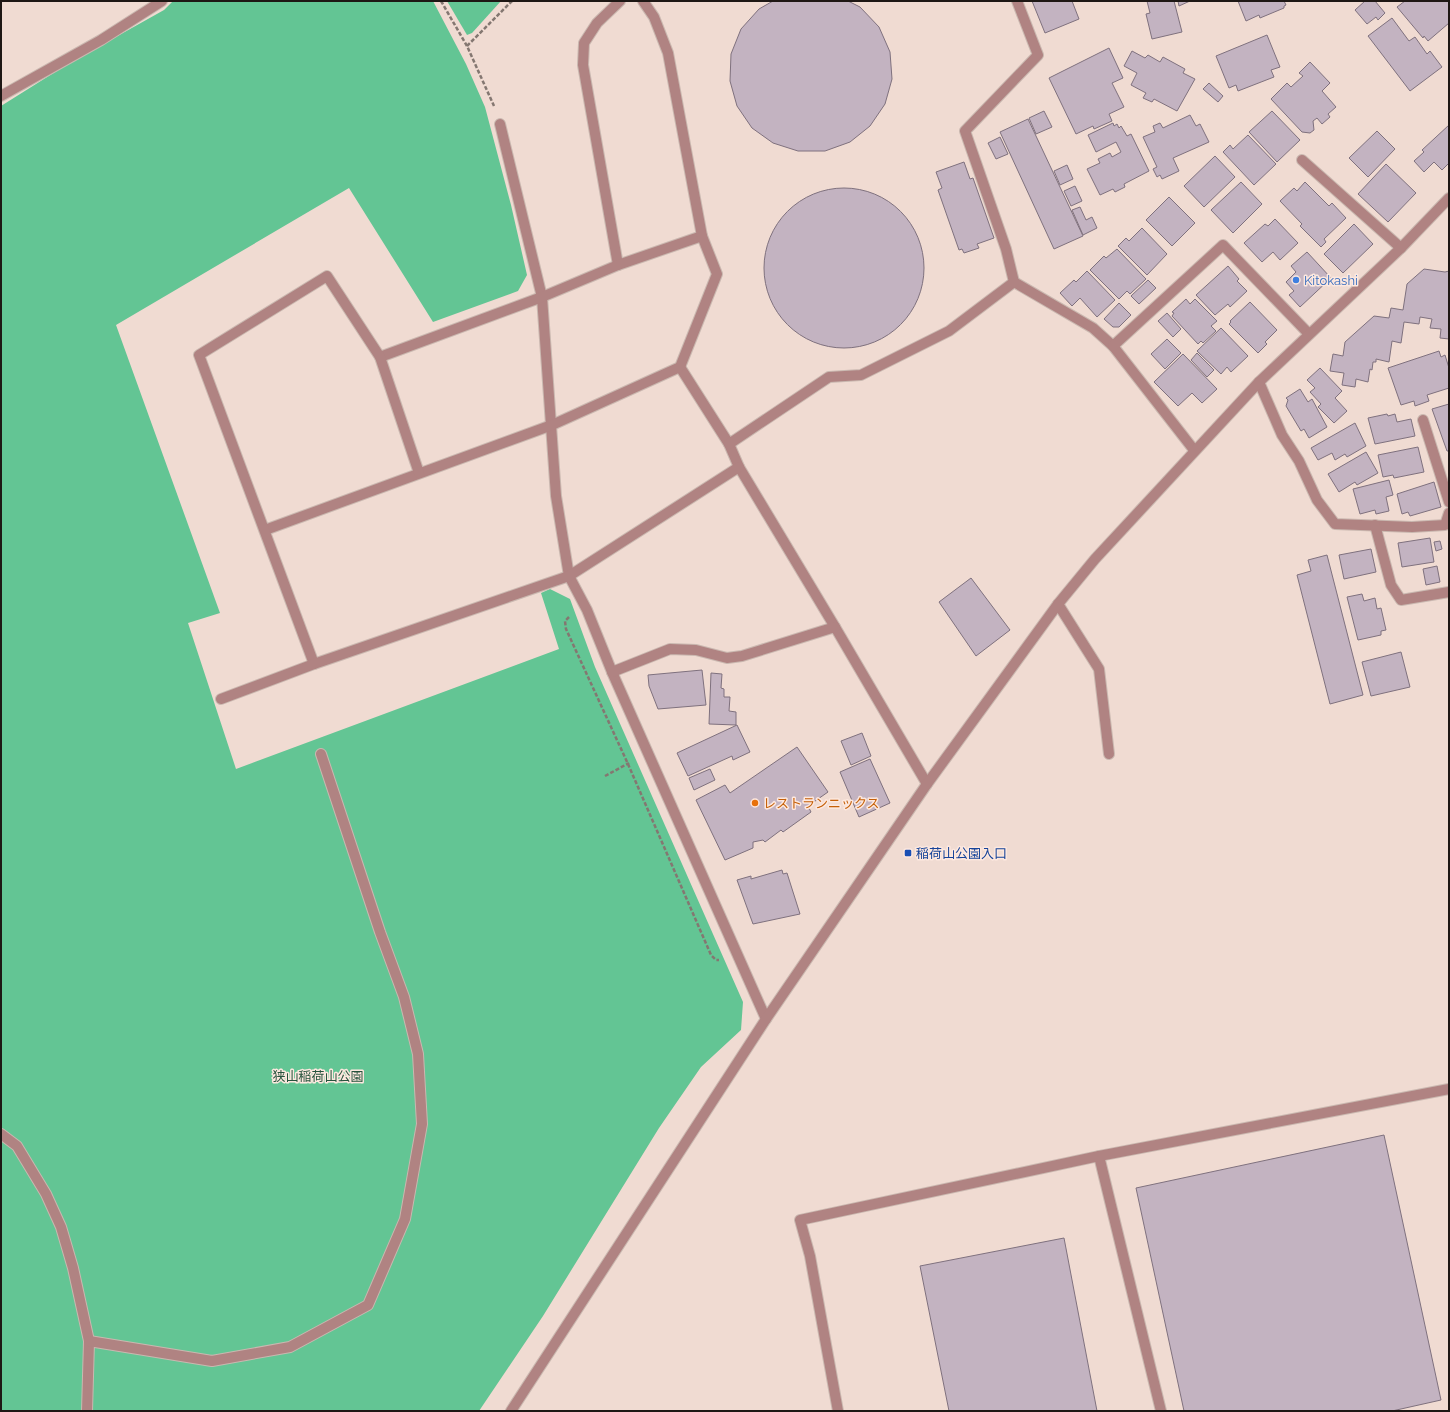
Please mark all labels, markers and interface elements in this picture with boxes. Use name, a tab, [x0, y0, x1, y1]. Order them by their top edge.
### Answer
place label: Kitokashi	[1304, 273, 1358, 288]
marker: Kitokashi	[1291, 275, 1301, 285]
place label: レストランニックス	[763, 796, 880, 811]
marker: レストランニックス	[750, 798, 760, 808]
place label: 稲荷山公園入口	[916, 846, 1007, 861]
marker: 稲荷山公園入口	[903, 848, 913, 858]
park label: 狭山稲荷山公園	[272, 1069, 364, 1084]

